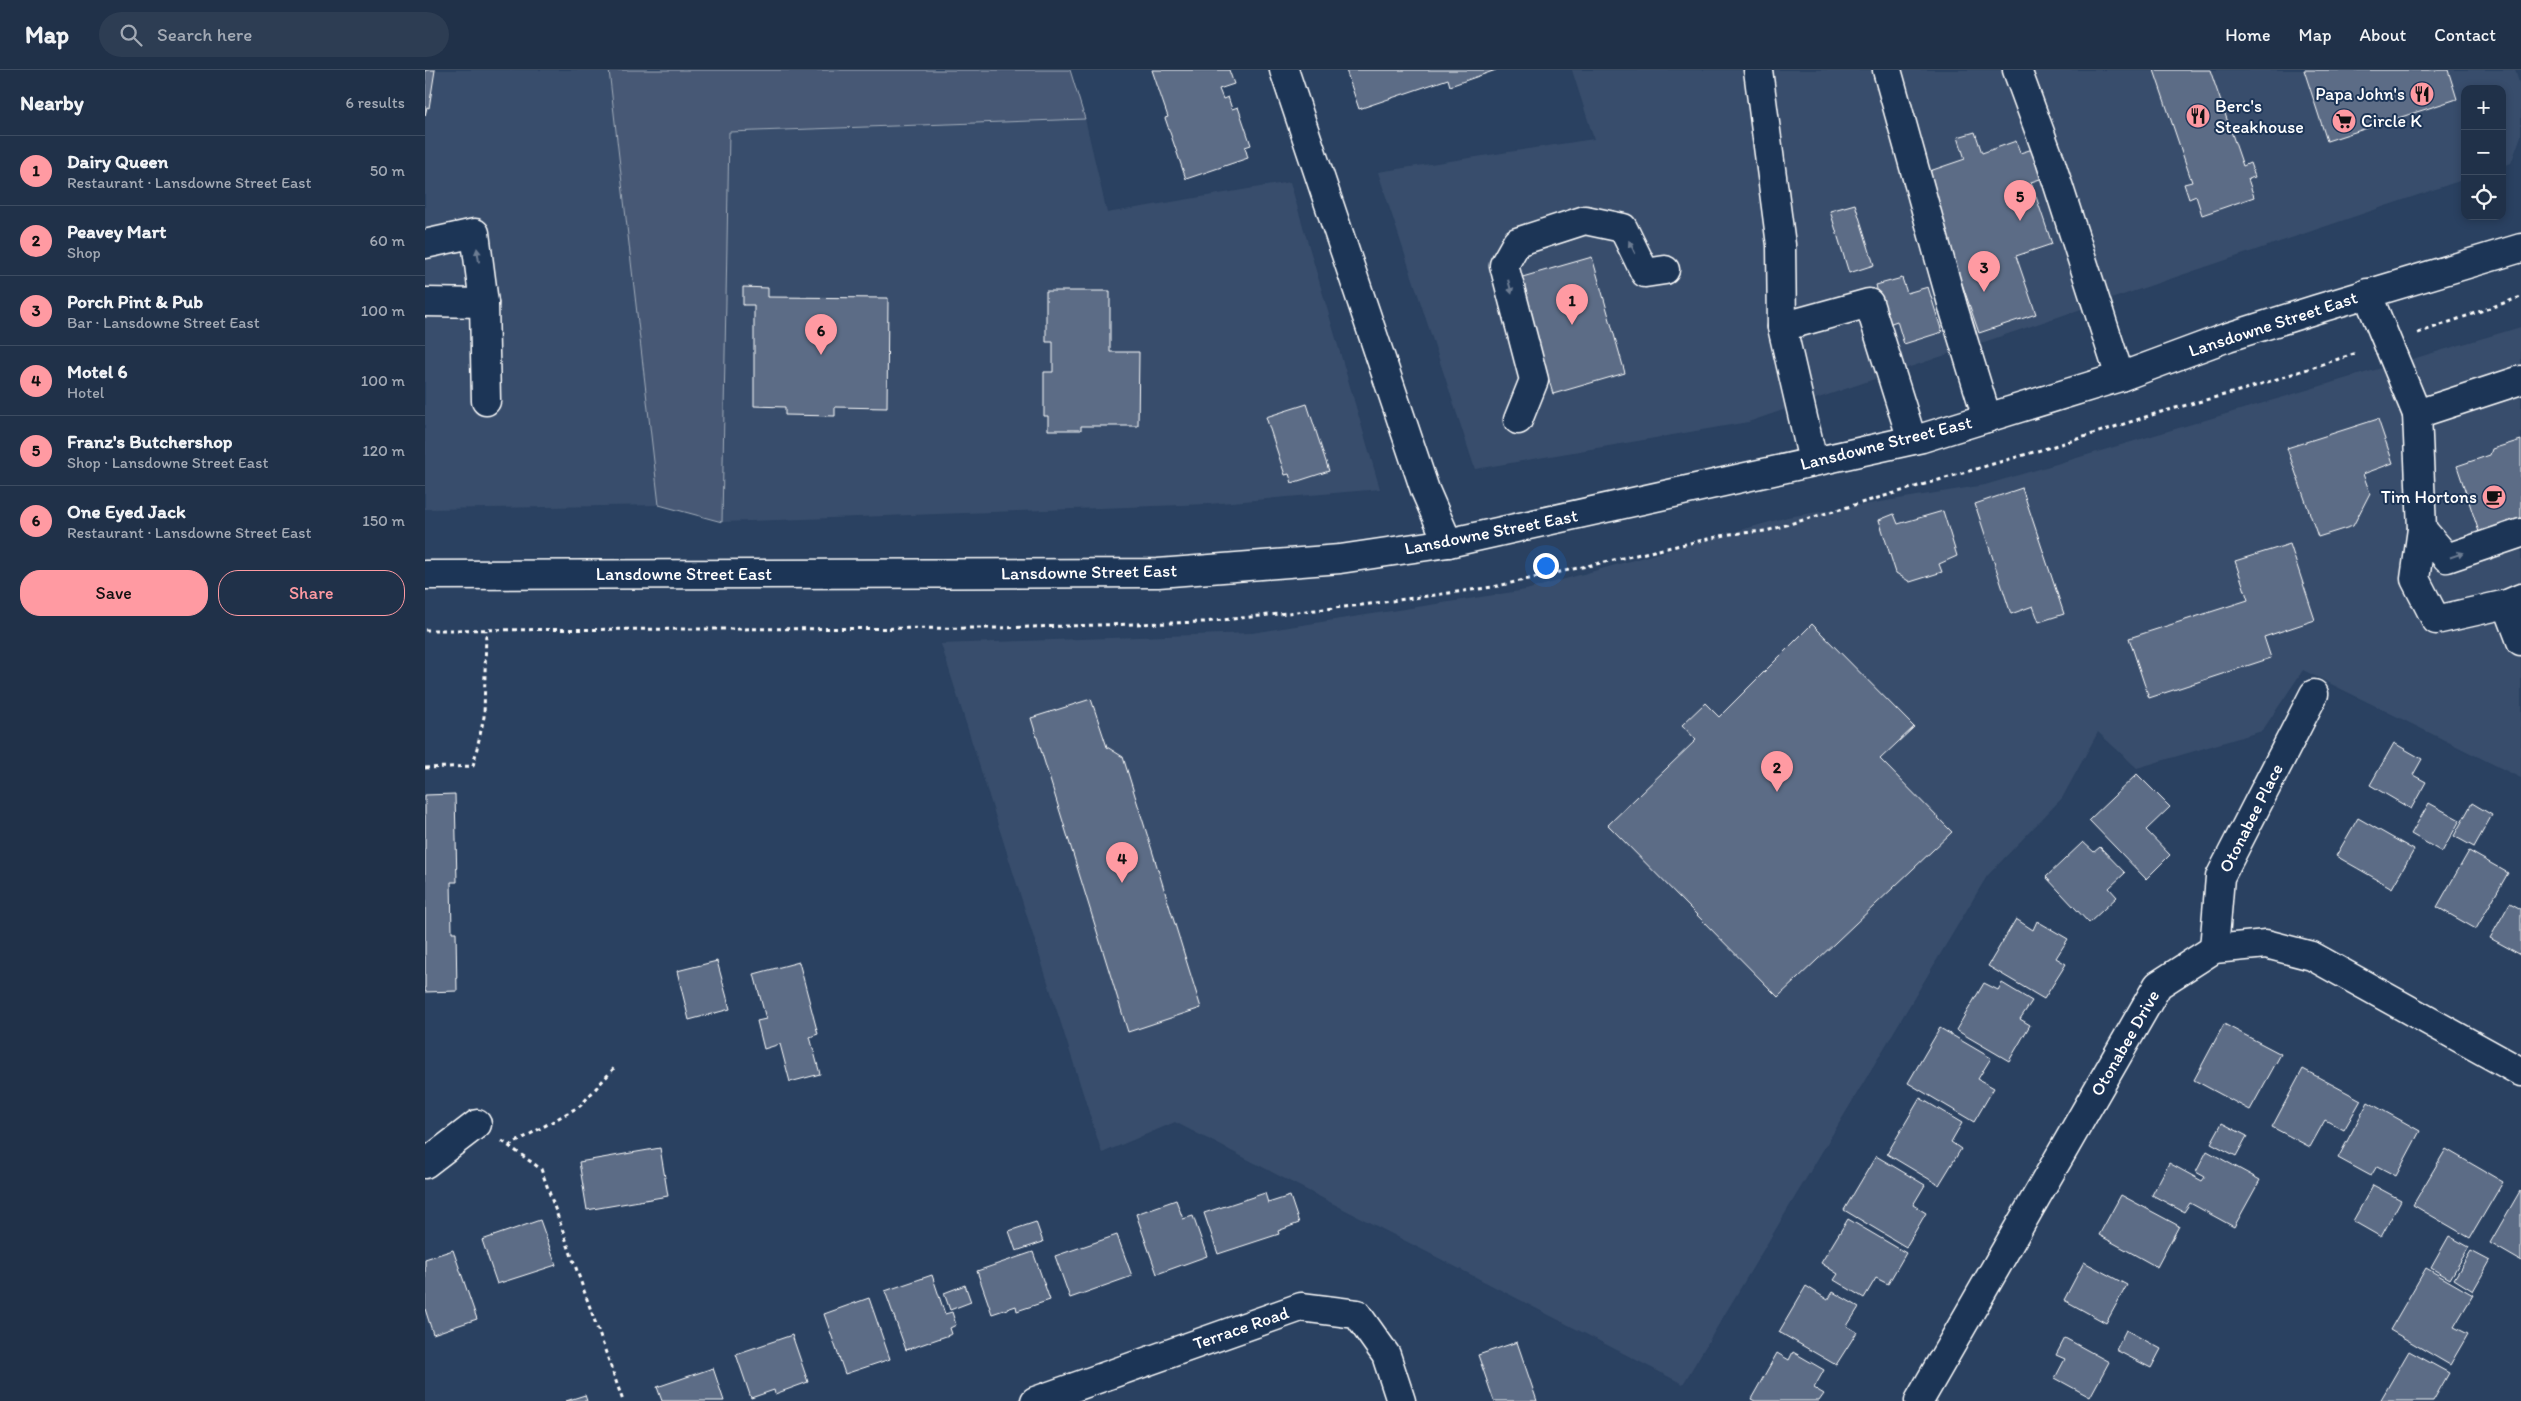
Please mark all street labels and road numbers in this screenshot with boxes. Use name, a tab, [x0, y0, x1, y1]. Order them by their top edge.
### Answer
street label: Lansdowne Street East	[2186, 286, 2360, 362]
street label: Lansdowne Street East	[1798, 411, 1974, 475]
street label: Lansdowne Street East	[1402, 504, 1580, 560]
street label: Lansdowne Street East	[1001, 559, 1178, 585]
street label: Lansdowne Street East	[596, 563, 772, 585]
street label: Otonabee Place	[2214, 760, 2288, 876]
street label: Otonabee Drive	[2086, 986, 2164, 1100]
street label: Terrace Road	[1190, 1301, 1292, 1355]

